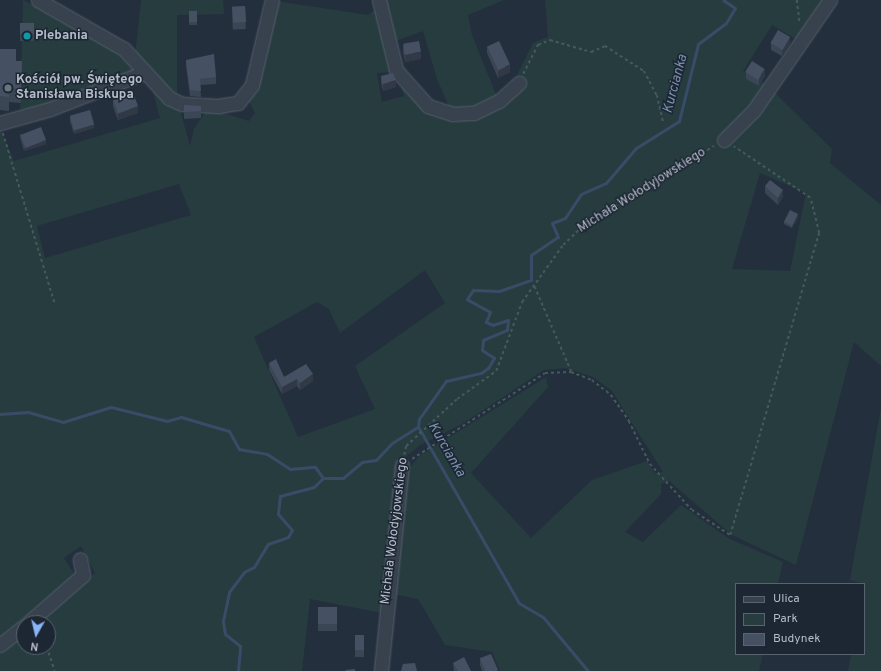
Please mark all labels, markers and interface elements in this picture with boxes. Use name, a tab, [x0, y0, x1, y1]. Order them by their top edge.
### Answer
place label: Plebania	[35, 28, 88, 44]
marker: Plebania	[22, 31, 32, 41]
water label: Kurcianka	[660, 53, 692, 115]
place label: Kościół pw. Świętego Stanisława Biskupa	[16, 73, 142, 104]
marker: Kościół pw. Świętego Stanisława Biskupa	[3, 83, 13, 93]
street label: Michała Wołodyjowskiego	[575, 145, 709, 237]
water label: Kurcianka	[424, 420, 468, 480]
street label: Michała Wołodyjowskiego	[378, 456, 412, 606]
legend	[735, 583, 865, 655]
text: Ulica	[773, 591, 800, 607]
text: Park	[773, 611, 798, 627]
north arrow	[16, 615, 56, 655]
text: Budynek	[773, 631, 821, 647]
text: N	[30, 638, 39, 653]

